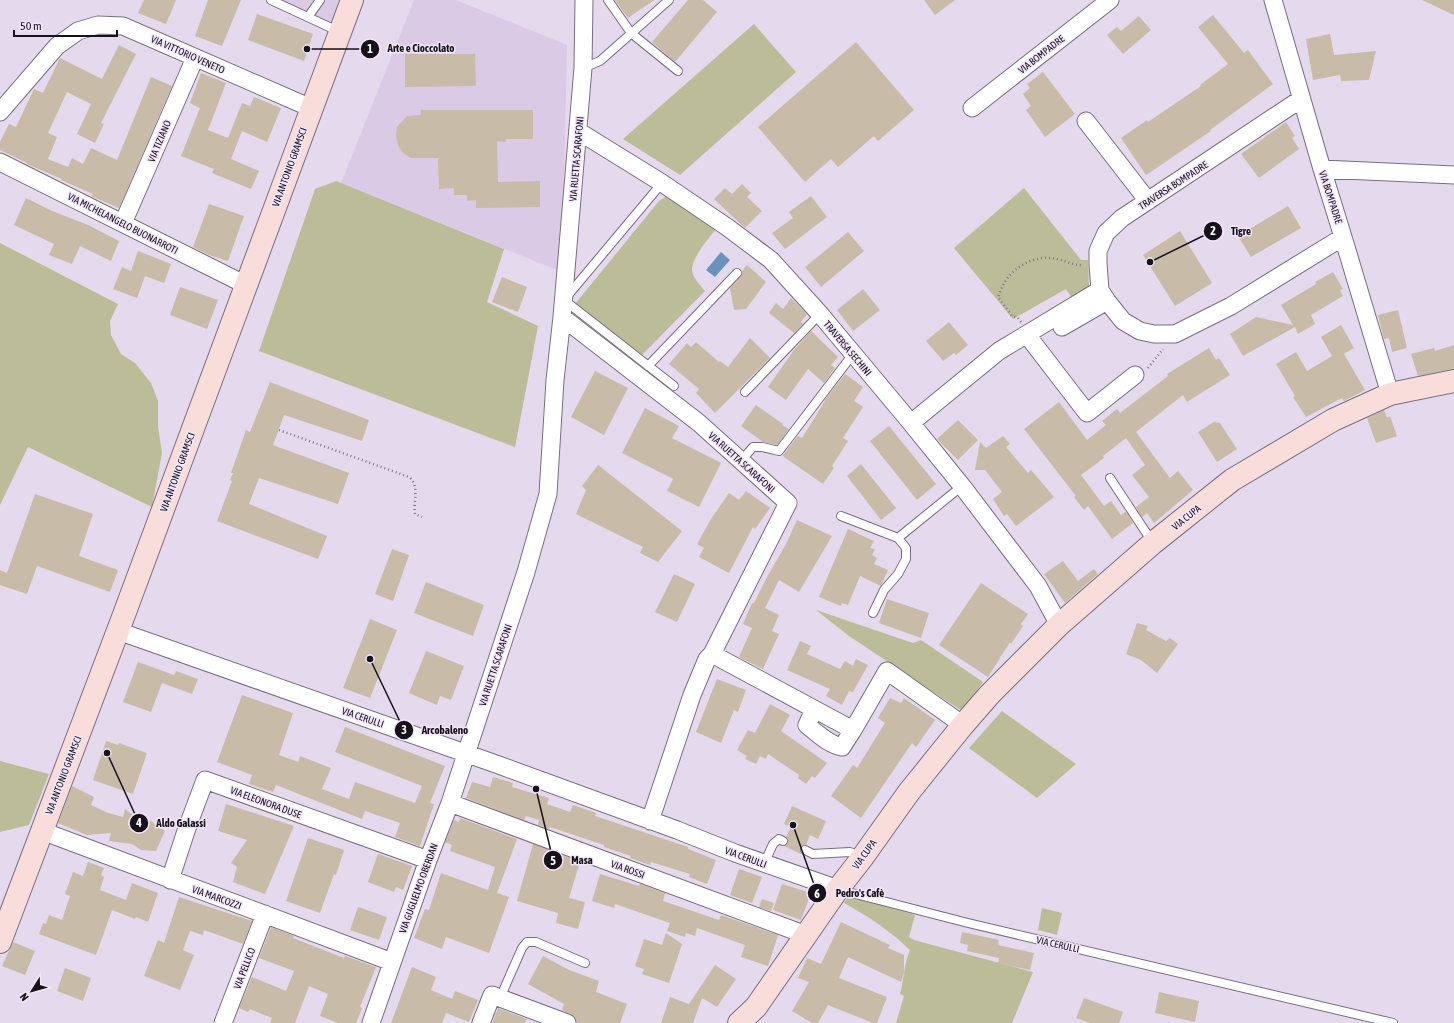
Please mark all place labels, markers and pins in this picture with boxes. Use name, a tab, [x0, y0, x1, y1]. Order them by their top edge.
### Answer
callout: Arte e Cioccolato	[360, 37, 463, 60]
callout: Tigre	[1203, 219, 1259, 242]
callout: Arcobaleno	[394, 718, 476, 741]
callout: Aldo Galassi	[129, 811, 214, 834]
callout: Masa	[543, 849, 600, 872]
callout: Pedro's Cafè	[807, 882, 892, 905]

